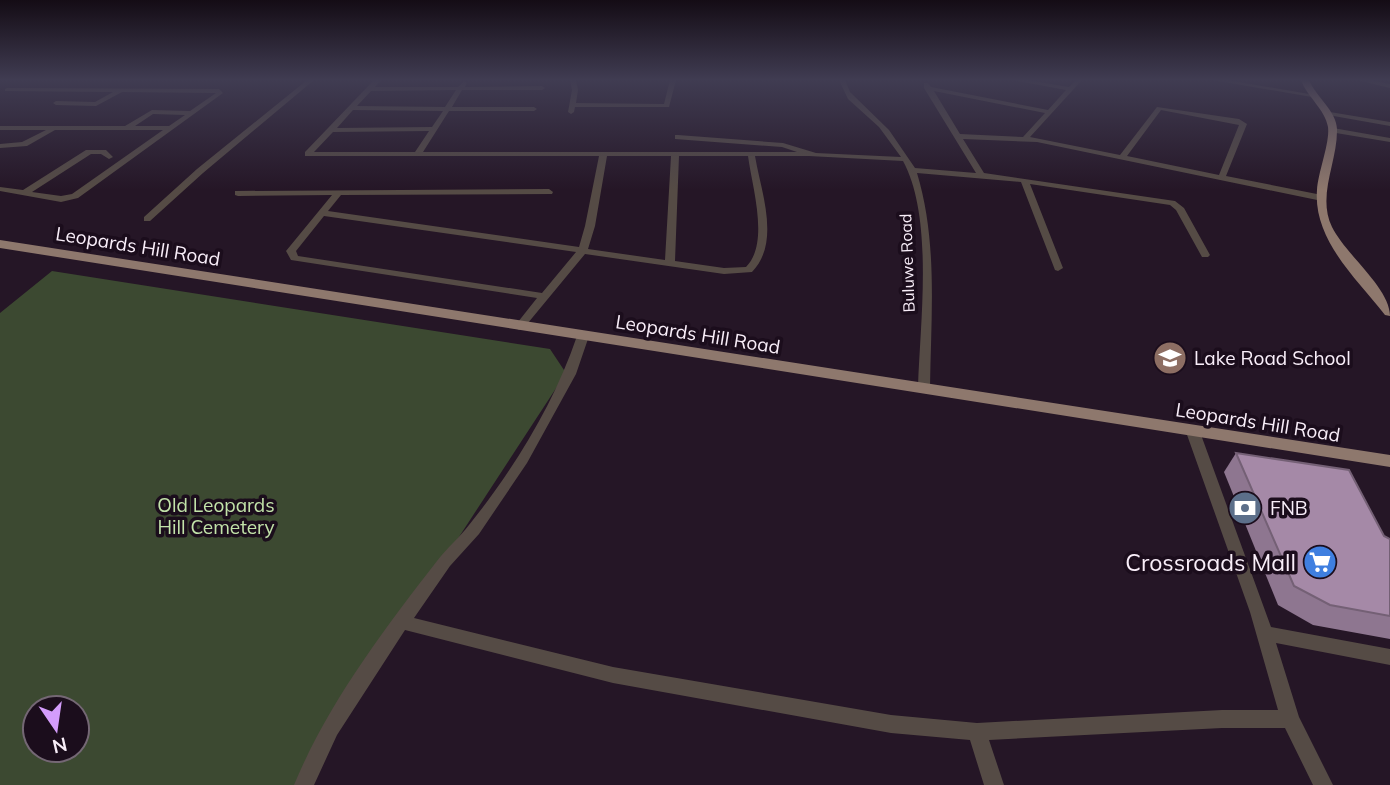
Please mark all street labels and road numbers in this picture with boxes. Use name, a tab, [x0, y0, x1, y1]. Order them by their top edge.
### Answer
street label: Buluwe Road	[895, 213, 919, 313]
street label: Leopards Hill Road	[54, 221, 222, 271]
street label: Leopards Hill Road	[614, 309, 782, 359]
street label: Leopards Hill Road	[1174, 397, 1342, 447]

